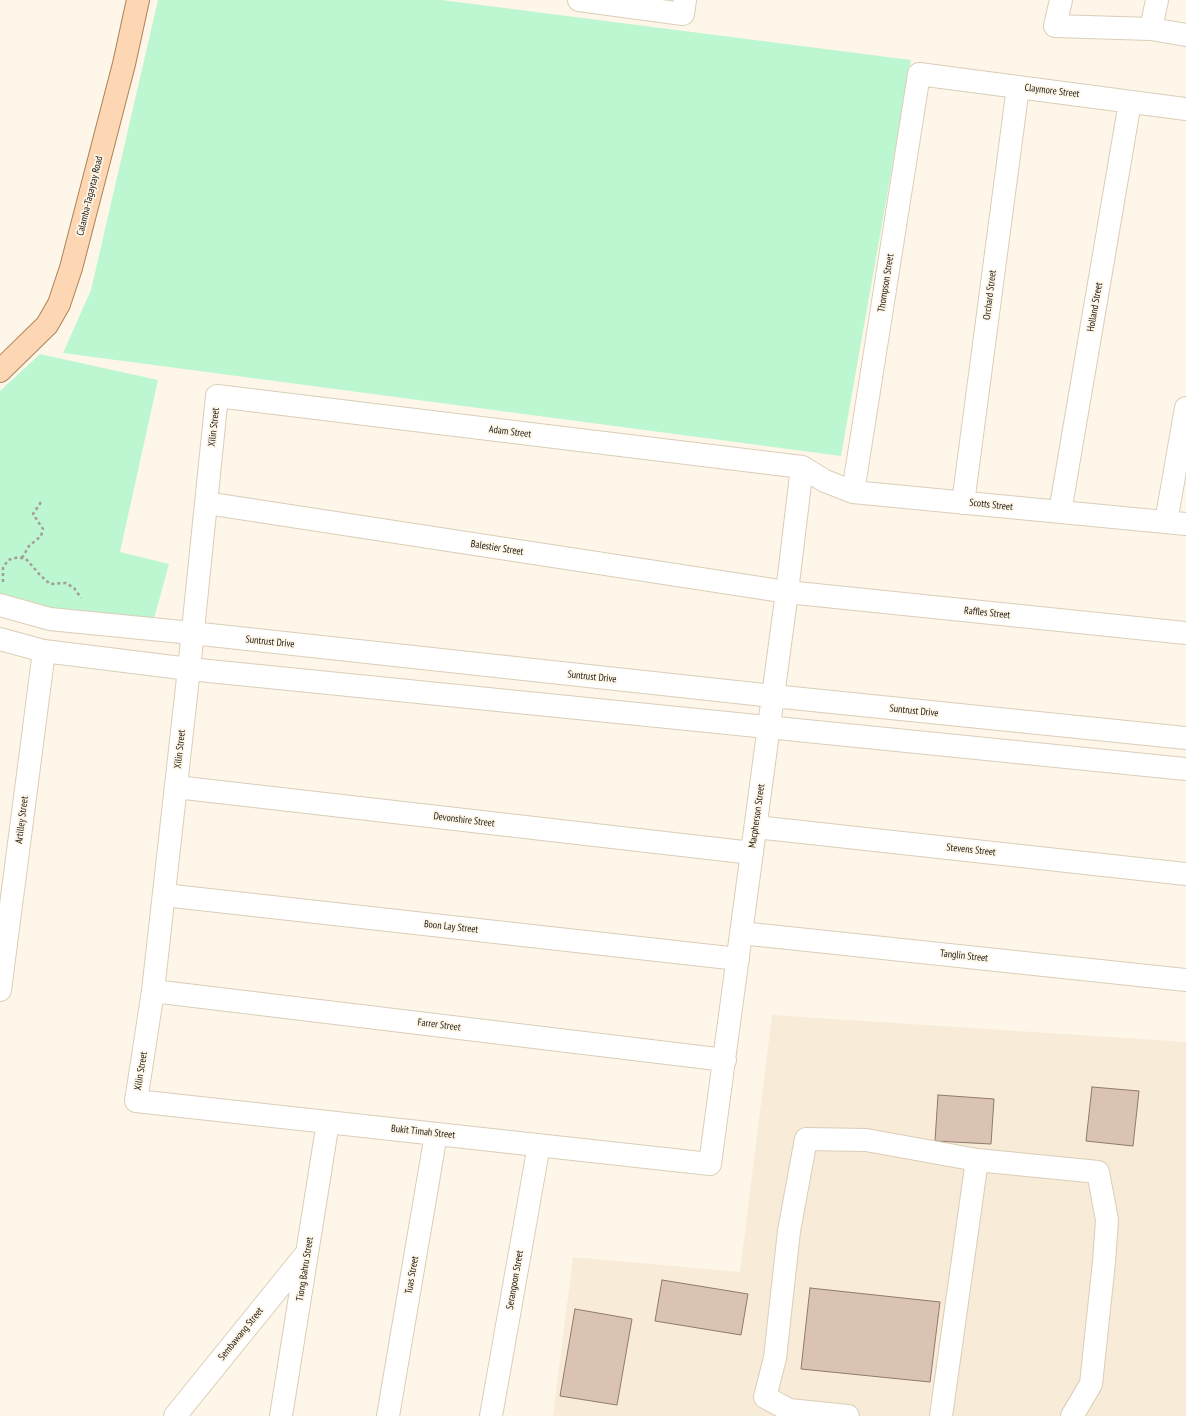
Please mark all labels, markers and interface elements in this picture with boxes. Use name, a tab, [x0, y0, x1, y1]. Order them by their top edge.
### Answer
street label: Claymore Street	[1024, 82, 1080, 100]
street label: Calamba-Tagaytay Road	[74, 155, 106, 237]
street label: Thompson Street	[875, 253, 897, 313]
street label: Orchard Street	[981, 269, 999, 321]
street label: Holland Street	[1085, 281, 1105, 333]
street label: Xilin Street	[206, 407, 222, 447]
street label: Adam Street	[488, 423, 532, 441]
street label: Scotts Street	[969, 497, 1013, 513]
street label: Balestier Street	[470, 538, 524, 558]
street label: Raffles Street	[963, 605, 1011, 621]
street label: Suntrust Drive	[245, 633, 295, 651]
street label: Suntrust Drive	[567, 668, 617, 686]
street label: Suntrust Drive	[889, 702, 939, 720]
street label: Xilin Street	[172, 729, 188, 769]
street label: Macpherson Street	[747, 783, 767, 849]
street label: Artilley Street	[13, 796, 31, 844]
street label: Devonshire Street	[433, 810, 495, 830]
street label: Stevens Street	[946, 841, 996, 859]
street label: Boon Lay Street	[423, 918, 479, 936]
street label: Tanglin Street	[939, 948, 989, 964]
street label: Farrer Street	[417, 1016, 461, 1034]
street label: Xilin Street	[132, 1051, 150, 1091]
street label: Bukit Timah Street	[390, 1123, 456, 1141]
street label: Tiong Bahru Street	[294, 1236, 316, 1302]
street label: Serangoon Street	[504, 1250, 526, 1310]
street label: Tuas Street	[403, 1255, 421, 1295]
street label: Sembawang Street	[216, 1305, 266, 1363]

